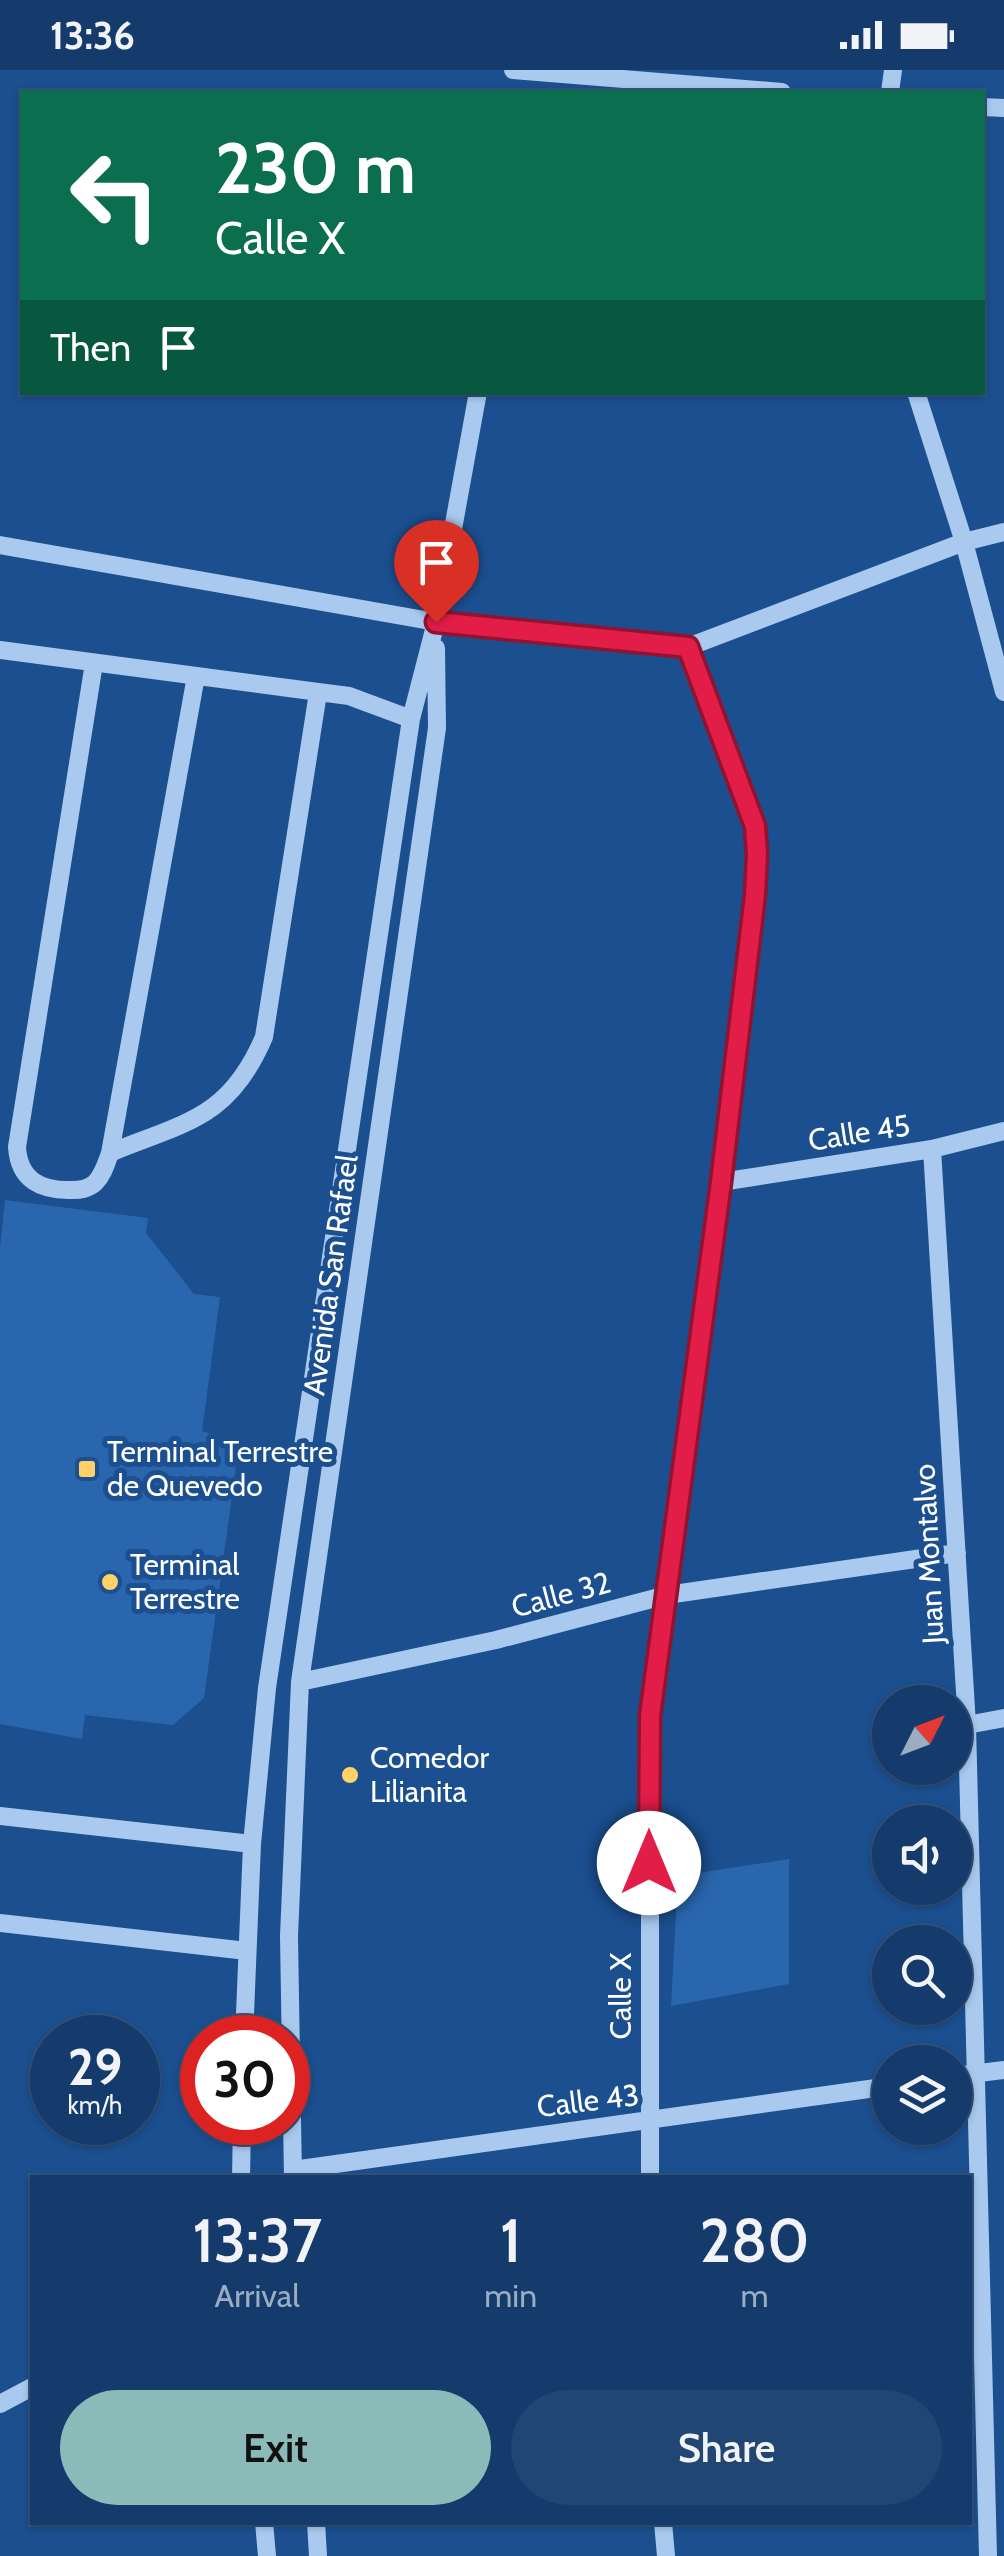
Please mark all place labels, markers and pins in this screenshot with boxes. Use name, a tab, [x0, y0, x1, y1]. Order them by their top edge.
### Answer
pin	[394, 520, 479, 623]
place label: Terminal Terrestre de Quevedo	[107, 1433, 333, 1504]
marker: Terminal Terrestre de Quevedo	[76, 1458, 98, 1480]
place label: Terminal Terrestre	[130, 1546, 240, 1617]
marker: Terminal Terrestre	[99, 1571, 121, 1593]
place label: Comedor Lilianita	[370, 1739, 489, 1810]
marker: Comedor Lilianita	[339, 1764, 361, 1786]

